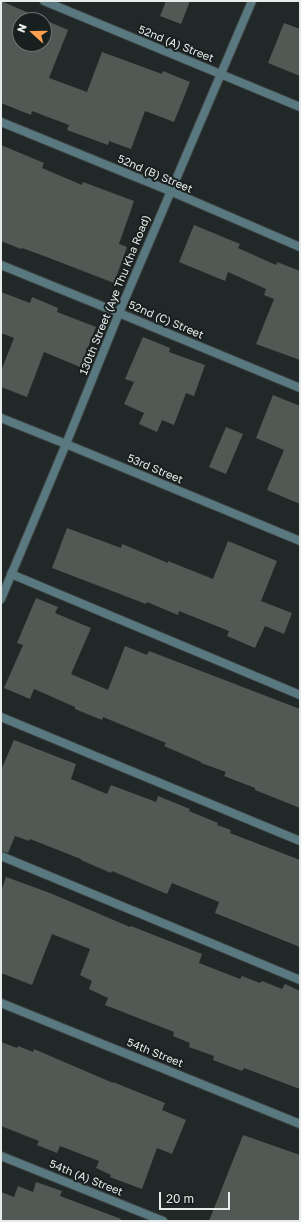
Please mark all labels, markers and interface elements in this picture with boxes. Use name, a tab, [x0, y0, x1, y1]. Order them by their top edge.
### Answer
north arrow	[12, 12, 52, 52]
text: N	[14, 22, 29, 34]
street label: 52nd (A) Street	[136, 23, 216, 65]
street label: 52nd (B) Street	[116, 152, 194, 196]
street label: 130th Street (Aye Thu Kha Road)	[77, 213, 153, 377]
street label: 52nd (C) Street	[127, 298, 205, 342]
street label: 53rd Street	[125, 451, 185, 487]
street label: 54th Street	[125, 1036, 185, 1070]
street label: 54th (A) Street	[47, 1157, 125, 1199]
scale bar	[161, 1184, 232, 1210]
text: 20 m	[166, 1191, 194, 1206]

